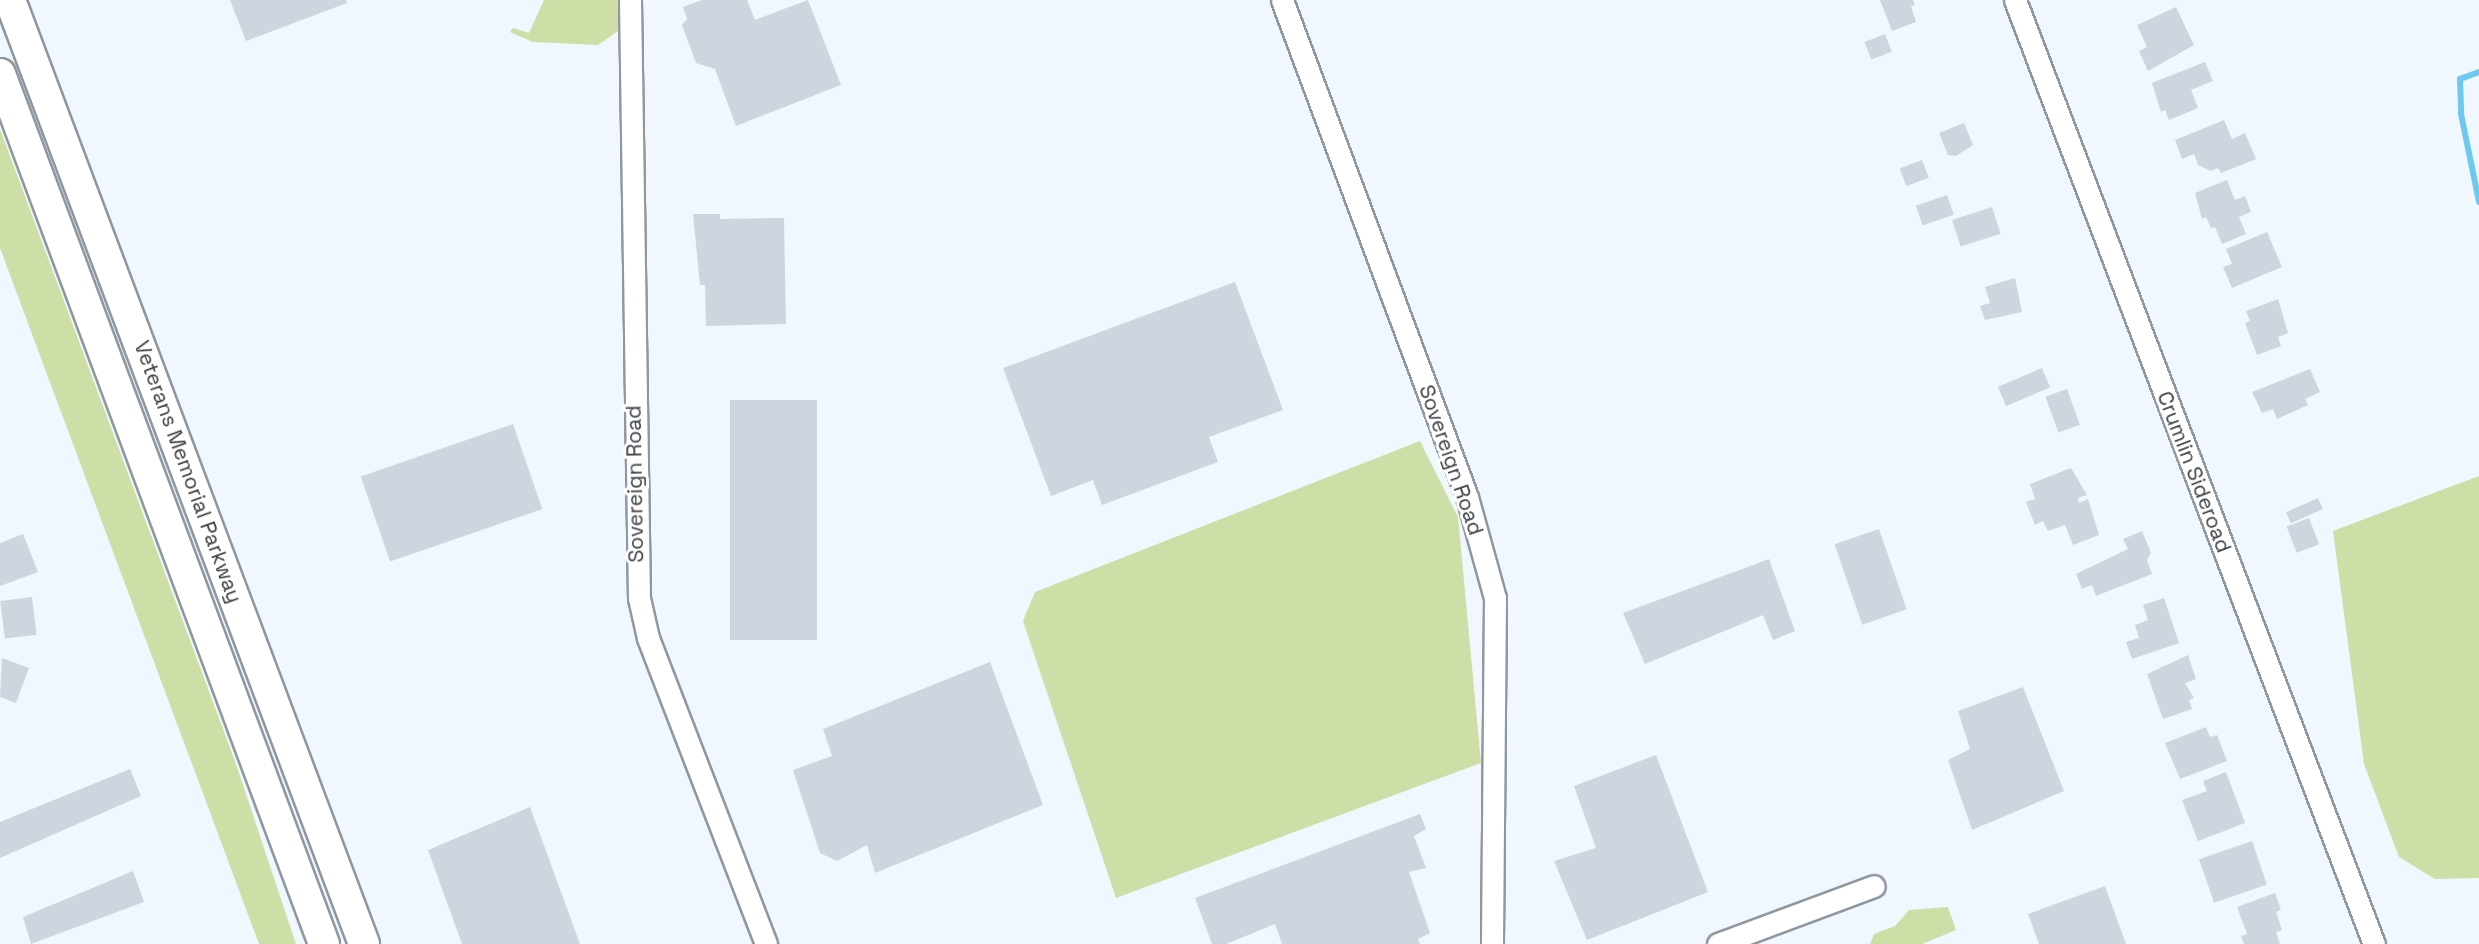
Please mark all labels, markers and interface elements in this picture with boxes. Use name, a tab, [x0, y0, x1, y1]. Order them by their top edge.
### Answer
street label: Veterans Memorial Parkway	[129, 337, 247, 607]
street label: Sovereign Road	[1414, 382, 1488, 538]
street label: Crumlin Sideroad	[2152, 388, 2236, 556]
street label: Sovereign Road	[621, 405, 649, 563]

